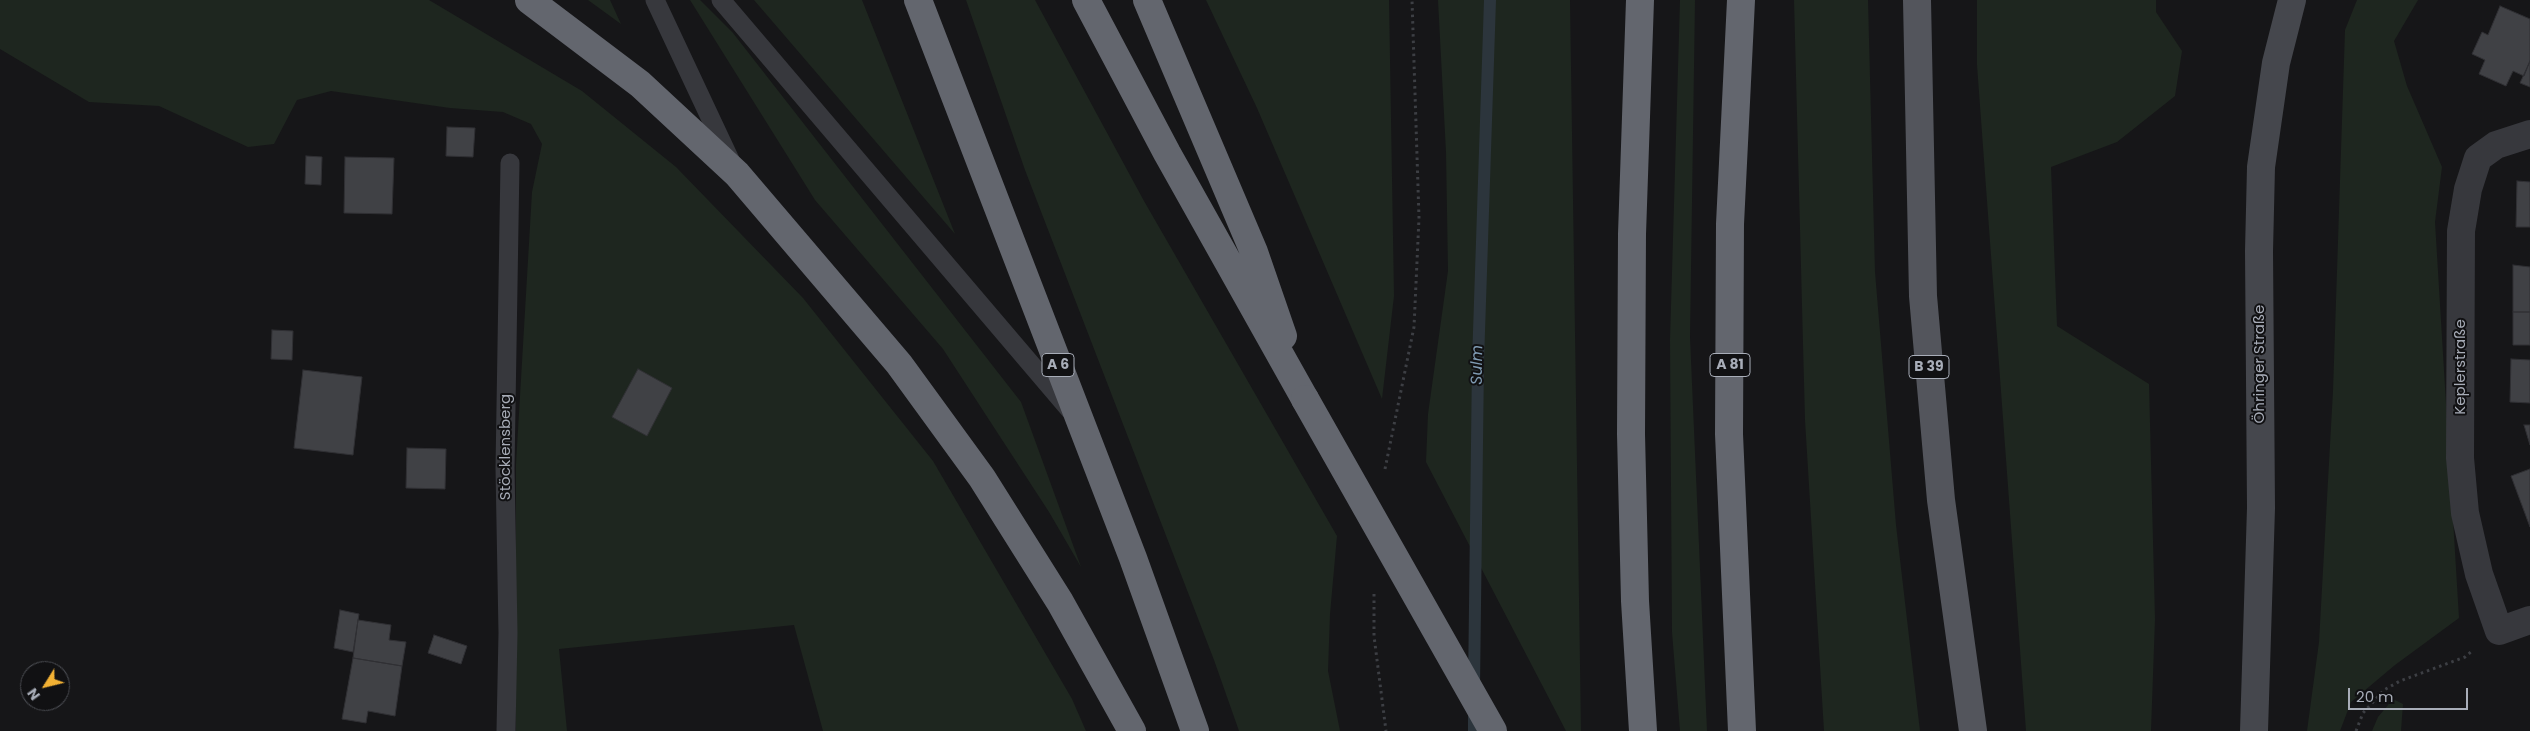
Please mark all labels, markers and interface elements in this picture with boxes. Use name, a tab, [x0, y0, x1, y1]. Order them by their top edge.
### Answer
street label: Öhringer Straße	[2251, 305, 2269, 423]
street label: Keplerstraße	[2452, 319, 2470, 415]
water label: Sulm	[1468, 345, 1488, 385]
road number: A 6	[1042, 354, 1074, 376]
road number: A 81	[1710, 354, 1750, 376]
road number: B 39	[1909, 356, 1949, 378]
street label: Stöcklensberg	[497, 394, 515, 500]
north arrow	[20, 661, 70, 711]
scale bar	[2350, 678, 2470, 710]
text: N	[22, 684, 45, 704]
text: 20 m	[2356, 686, 2394, 707]

